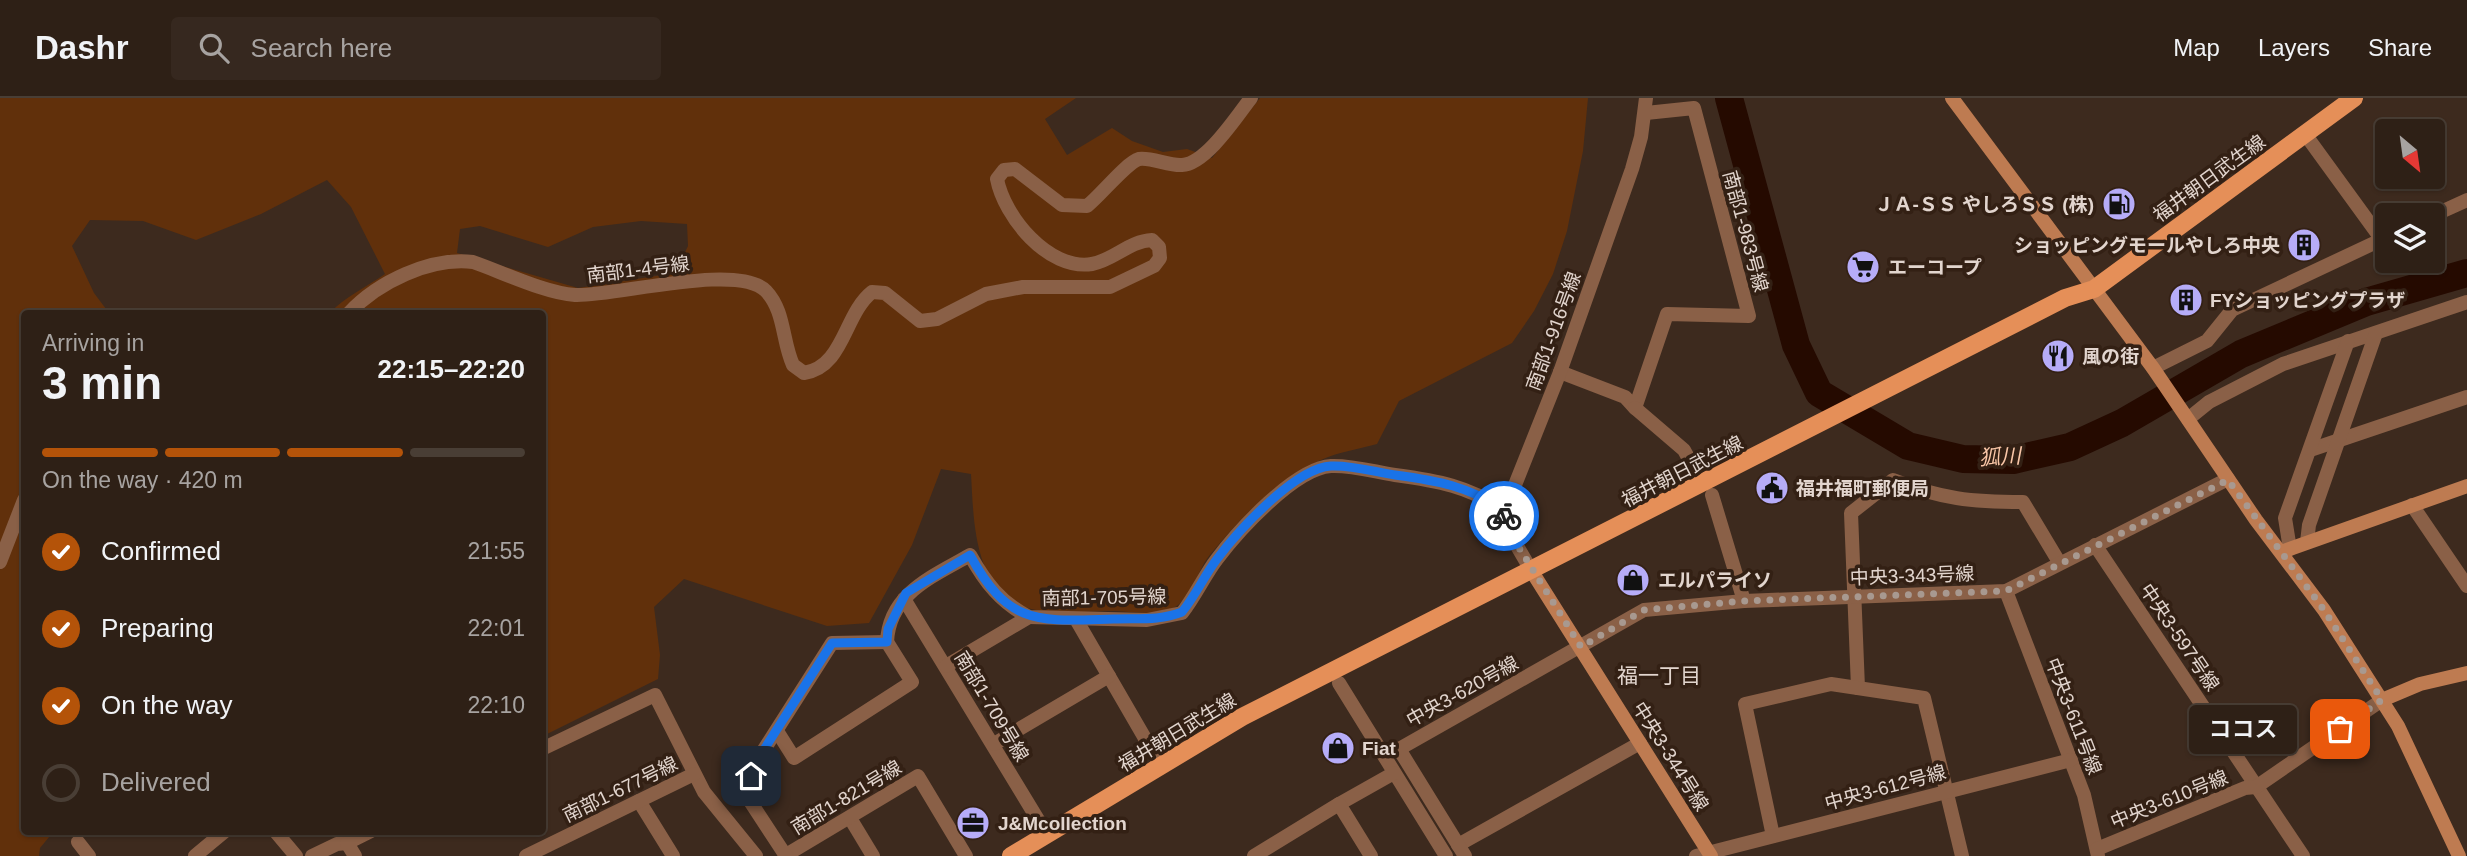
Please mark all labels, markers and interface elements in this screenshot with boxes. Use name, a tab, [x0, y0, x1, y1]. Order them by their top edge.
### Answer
search box	[171, 17, 661, 80]
text: Dashr	[35, 29, 129, 66]
icon: search	[195, 29, 233, 67]
text: Search here	[251, 33, 392, 63]
text: Map	[2173, 34, 2220, 61]
text: Layers	[2258, 34, 2330, 61]
text: Share	[2368, 34, 2432, 61]
north arrow	[2375, 119, 2445, 189]
map controls	[2375, 119, 2445, 273]
street label: 福井朝日武生線	[2149, 131, 2269, 226]
street label: 南部1-983号線	[1719, 168, 1772, 294]
fuel station icon: ＪＡ-ＳＳ やしろＳＳ (株)	[2100, 185, 2138, 223]
place label: ＪＡ-ＳＳ やしろＳＳ (株)	[1874, 194, 2094, 215]
button: layers	[2375, 203, 2445, 273]
building icon: ショッピングモールやしろ中央	[2285, 226, 2323, 264]
place label: ショッピングモールやしろ中央	[2014, 235, 2280, 256]
supermarket icon: エーコープ	[1844, 248, 1882, 286]
street label: 南部1-4号線	[585, 253, 691, 286]
place label: エーコープ	[1888, 257, 1982, 278]
street label: 南部1-916号線	[1522, 269, 1585, 393]
building icon: FYショッピングプラザ	[2167, 281, 2205, 319]
place label: FYショッピングプラザ	[2210, 290, 2405, 311]
text: Arriving in	[42, 330, 144, 356]
restaurant icon: 風の街	[2039, 337, 2077, 375]
place label: 風の街	[2082, 346, 2139, 367]
text: 22:15–22:20	[378, 354, 525, 384]
text: 3 min	[42, 357, 162, 409]
street label: 福井朝日武生線	[1618, 432, 1746, 511]
water label: 狐川	[1978, 444, 2024, 469]
text: On the way · 420 m	[42, 467, 243, 493]
public building icon: 福井福町郵便局	[1753, 469, 1791, 507]
place label: 福井福町郵便局	[1796, 478, 1929, 499]
courier	[1469, 481, 1539, 551]
icon: bike	[1485, 497, 1523, 535]
icon: check	[42, 533, 80, 571]
text: Confirmed	[101, 536, 221, 566]
text: 21:55	[467, 538, 525, 564]
shop icon: エルパライソ	[1614, 561, 1652, 599]
street label: 中央3-343号線	[1849, 563, 1975, 588]
place label: エルパライソ	[1658, 570, 1772, 591]
street label: 中央3-597号線	[2136, 580, 2223, 695]
street label: 南部1-705号線	[1042, 586, 1166, 609]
icon: check	[42, 610, 80, 648]
text: Preparing	[101, 613, 214, 643]
text: 22:01	[467, 615, 525, 641]
street label: 南部1-709号線	[950, 647, 1033, 765]
street label: 中央3-620号線	[1403, 652, 1522, 731]
street label: 中央3-611号線	[2042, 655, 2105, 777]
district label: 福一丁目	[1617, 664, 1701, 687]
icon: check	[42, 687, 80, 725]
street label: 福井朝日武生線	[1115, 689, 1240, 776]
text: On the way	[101, 690, 233, 720]
text: 22:10	[467, 692, 525, 718]
street label: 中央3-344号線	[1629, 698, 1712, 815]
pin	[2310, 699, 2370, 759]
callout: ココス	[2190, 704, 2298, 754]
icon: bag	[2321, 710, 2359, 748]
text: ココス	[2209, 716, 2278, 742]
shop icon: Fiat	[1319, 729, 1357, 767]
place label: Fiat	[1362, 738, 1396, 759]
pin	[721, 746, 781, 806]
street label: 南部1-677号線	[560, 753, 681, 826]
street label: 南部1-821号線	[787, 756, 905, 839]
icon: home	[732, 757, 770, 795]
street label: 中央3-612号線	[1822, 761, 1948, 814]
street label: 中央3-610号線	[2107, 766, 2231, 833]
text: Delivered	[101, 767, 211, 797]
office icon: J&Mcollection	[954, 804, 992, 842]
place label: J&Mcollection	[998, 813, 1127, 834]

